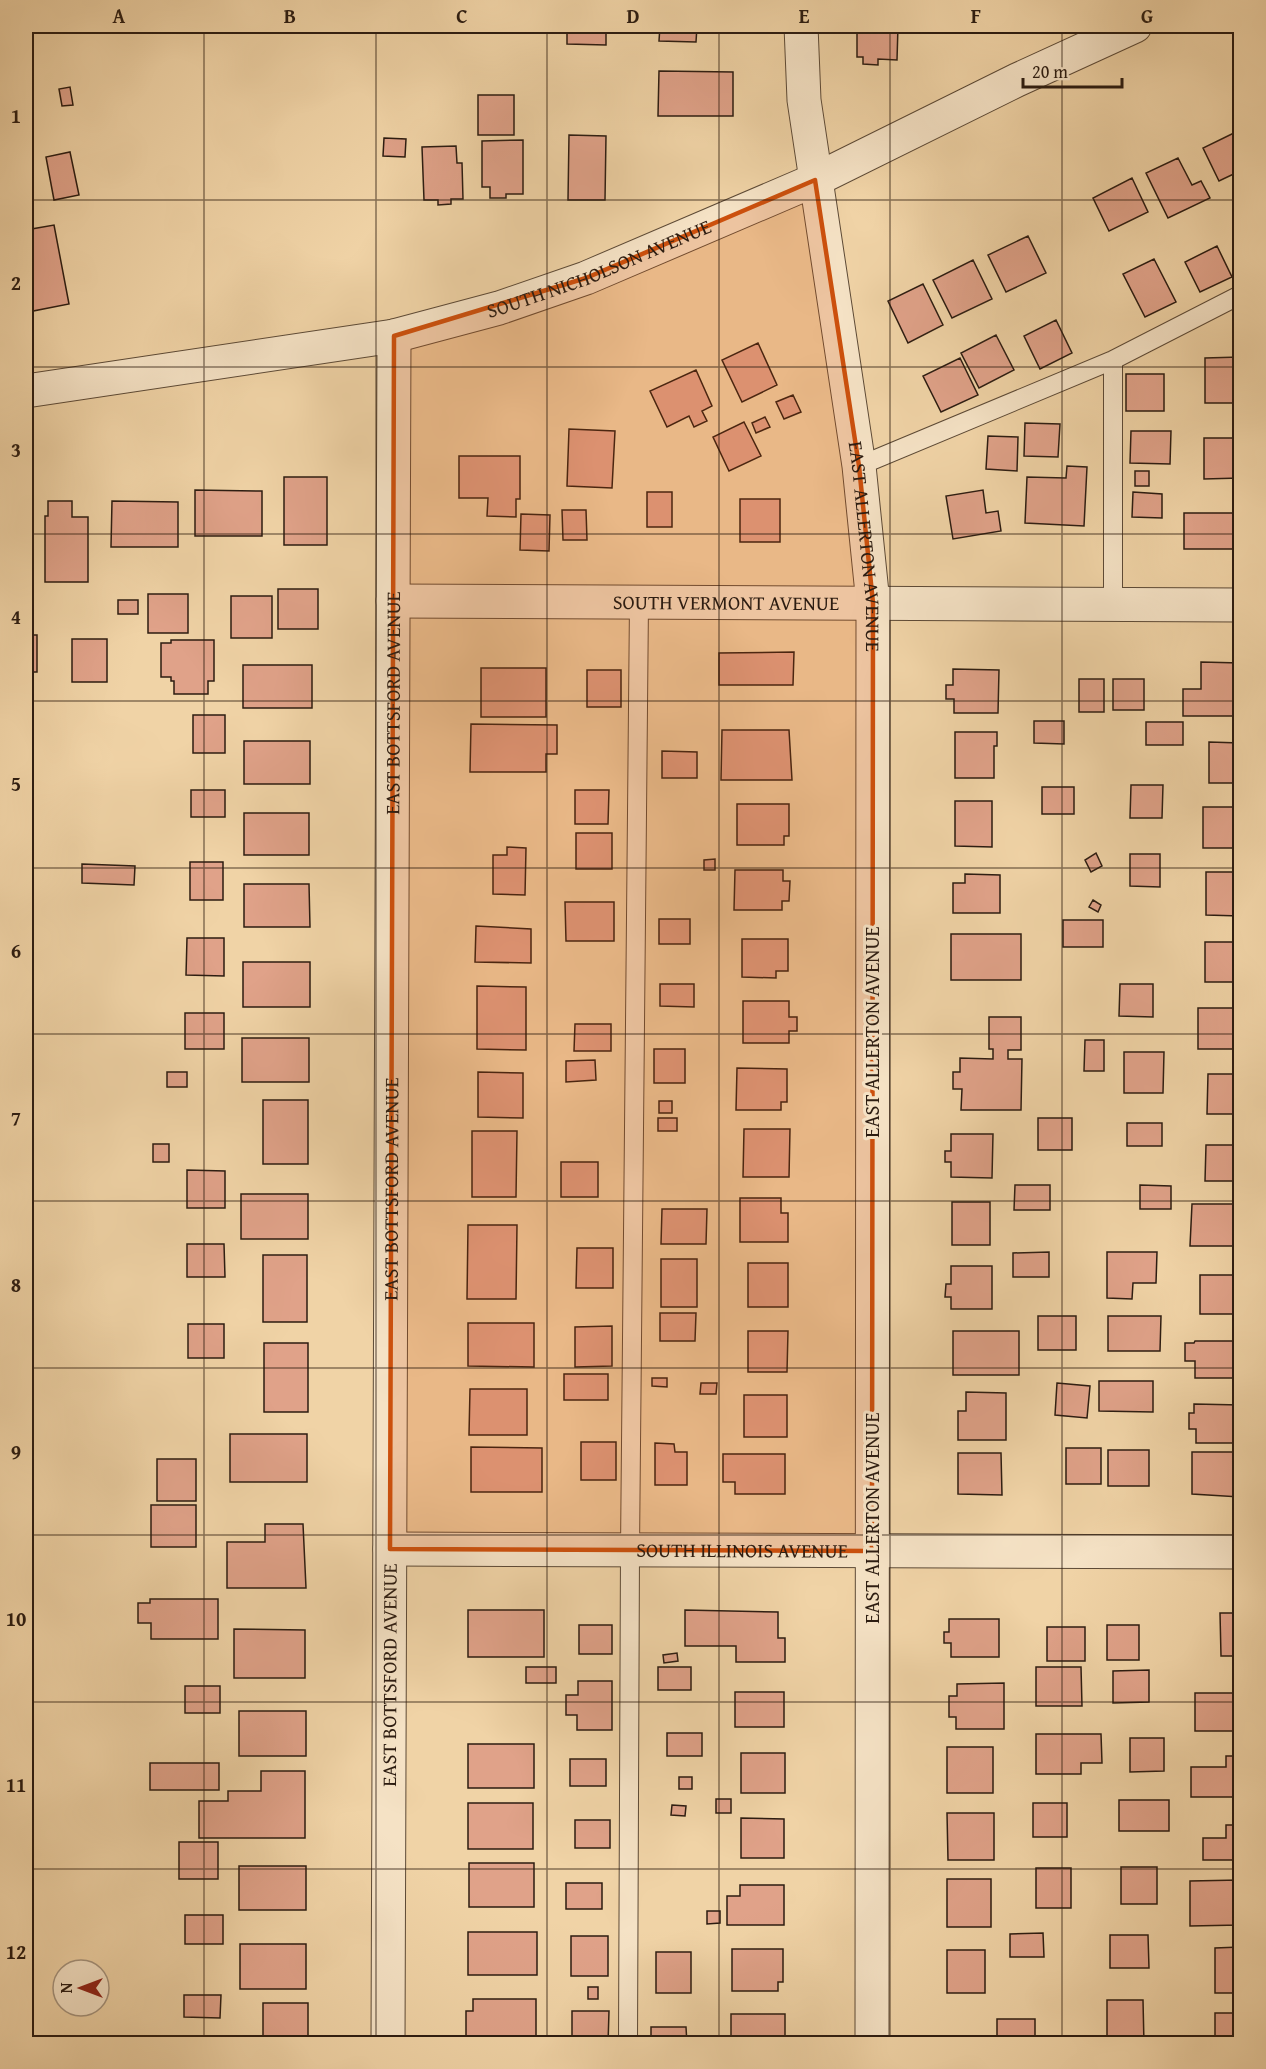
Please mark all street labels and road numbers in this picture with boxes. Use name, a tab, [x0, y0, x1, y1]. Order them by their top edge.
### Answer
street label: SOUTH NICHOLSON AVENUE	[483, 211, 715, 325]
street label: EAST ALLERTON AVENUE	[841, 439, 888, 652]
street label: SOUTH VERMONT AVENUE	[613, 587, 839, 617]
street label: EAST BOTTSFORD AVENUE	[377, 591, 407, 815]
street label: EAST ALLERTON AVENUE	[857, 926, 886, 1138]
street label: EAST BOTTSFORD AVENUE	[376, 1077, 405, 1301]
street label: EAST ALLERTON AVENUE	[857, 1412, 886, 1624]
street label: SOUTH ILLINOIS AVENUE	[636, 1535, 848, 1565]
street label: EAST BOTTSFORD AVENUE	[374, 1563, 404, 1787]

